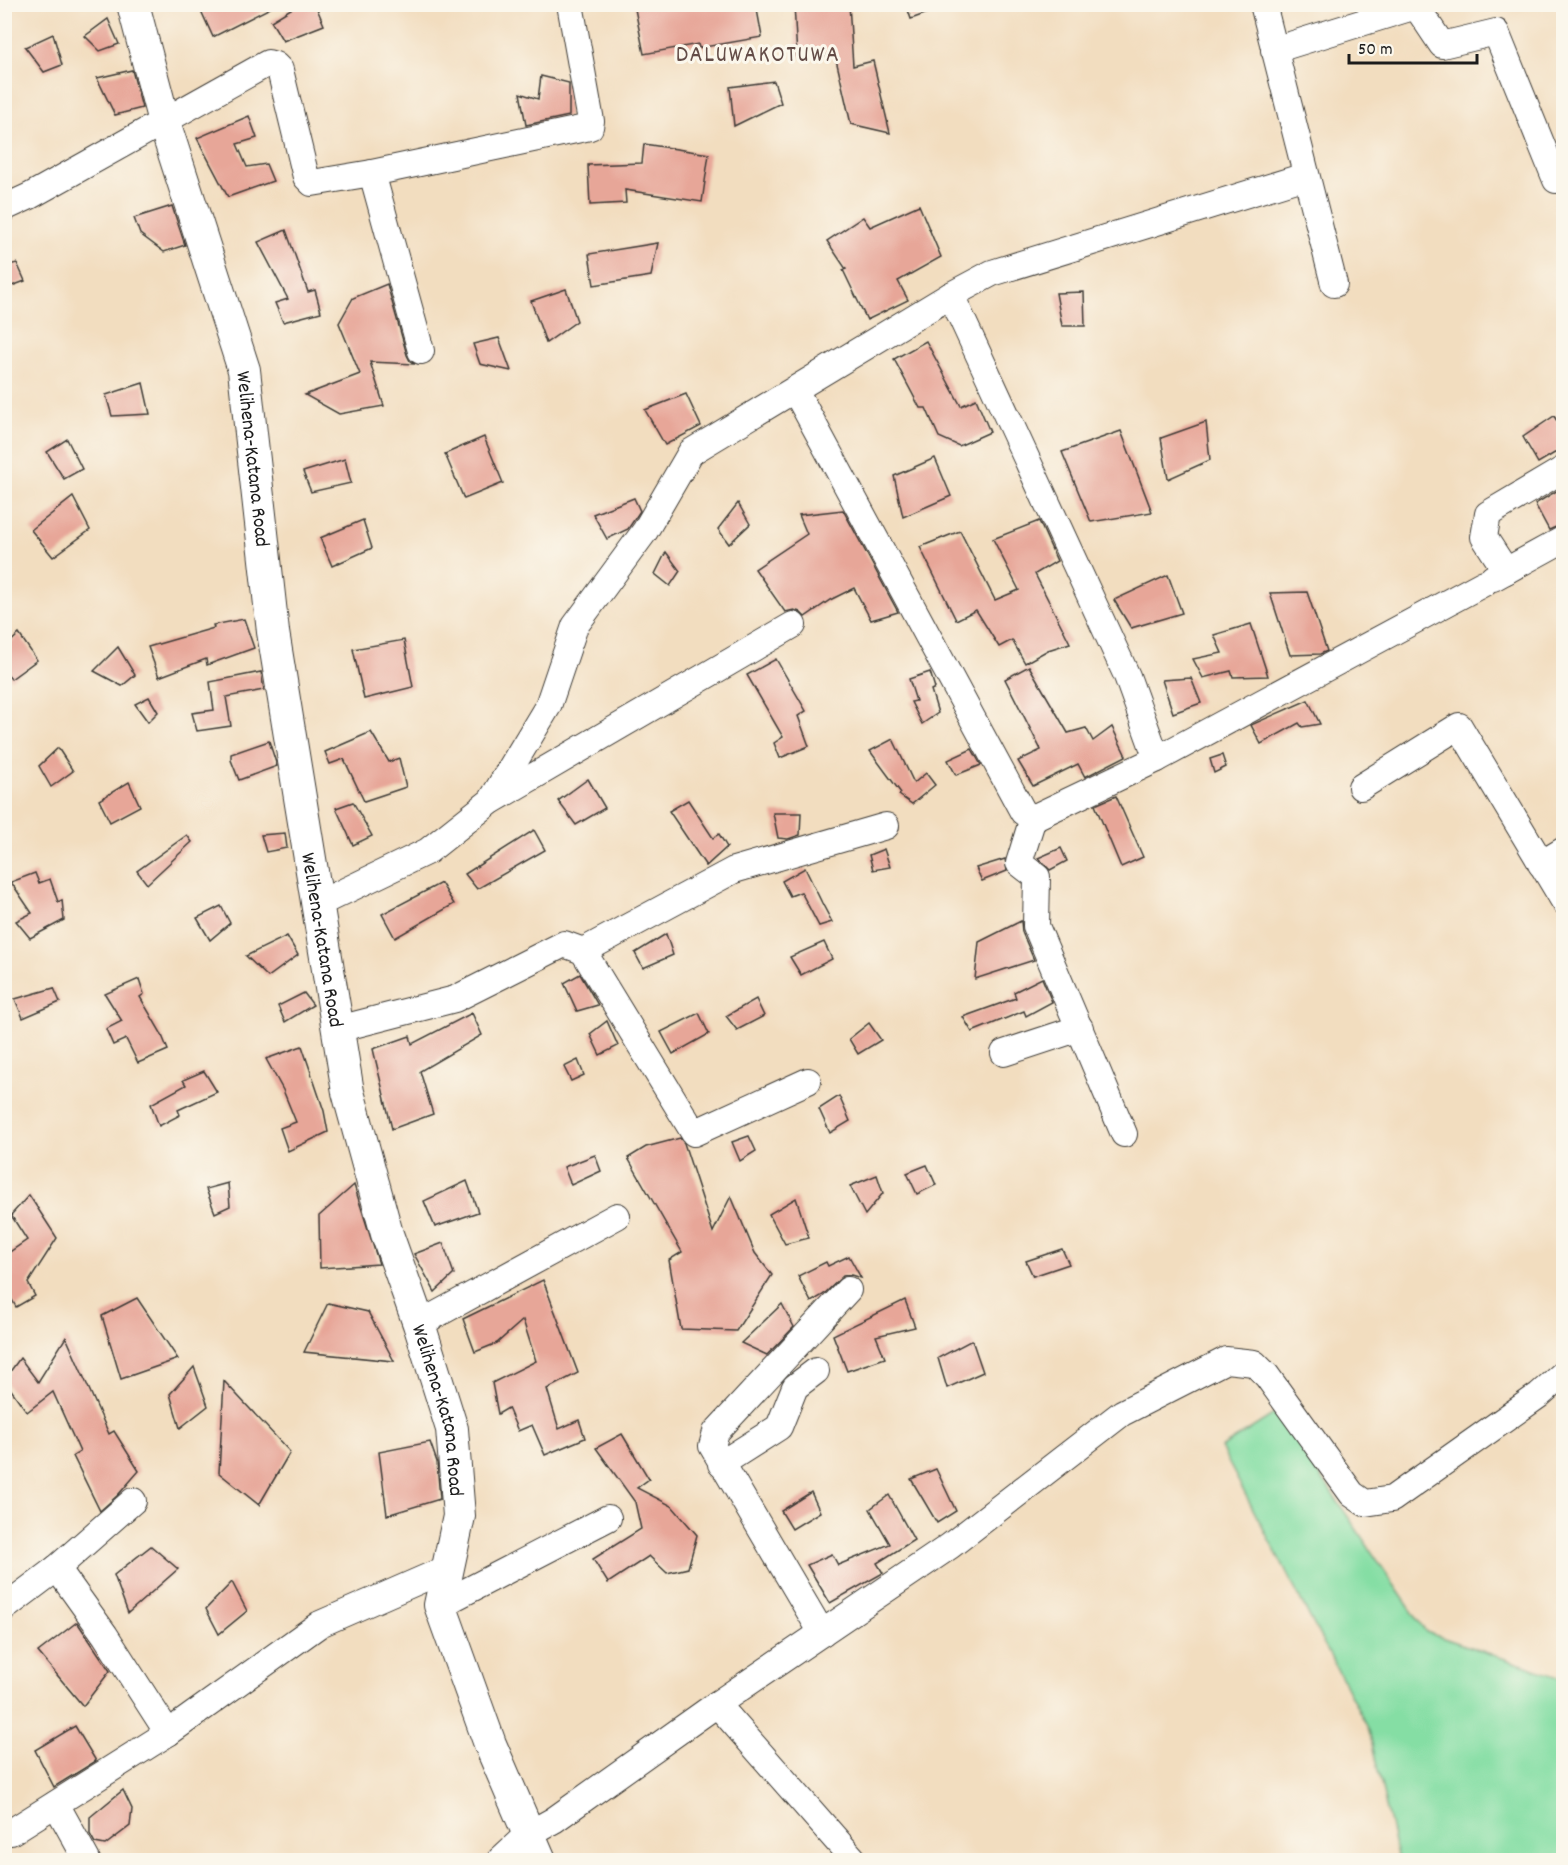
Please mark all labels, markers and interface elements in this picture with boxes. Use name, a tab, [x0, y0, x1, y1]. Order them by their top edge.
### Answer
scale bar	[1349, 27, 1476, 65]
text: 50 m	[1358, 38, 1393, 63]
district label: DALUWAKOTUWA	[676, 39, 840, 73]
street label: Welihena-Katana Road	[226, 370, 275, 549]
street label: Welihena-Katana Road	[291, 851, 349, 1030]
street label: Welihena-Katana Road	[402, 1321, 469, 1497]

